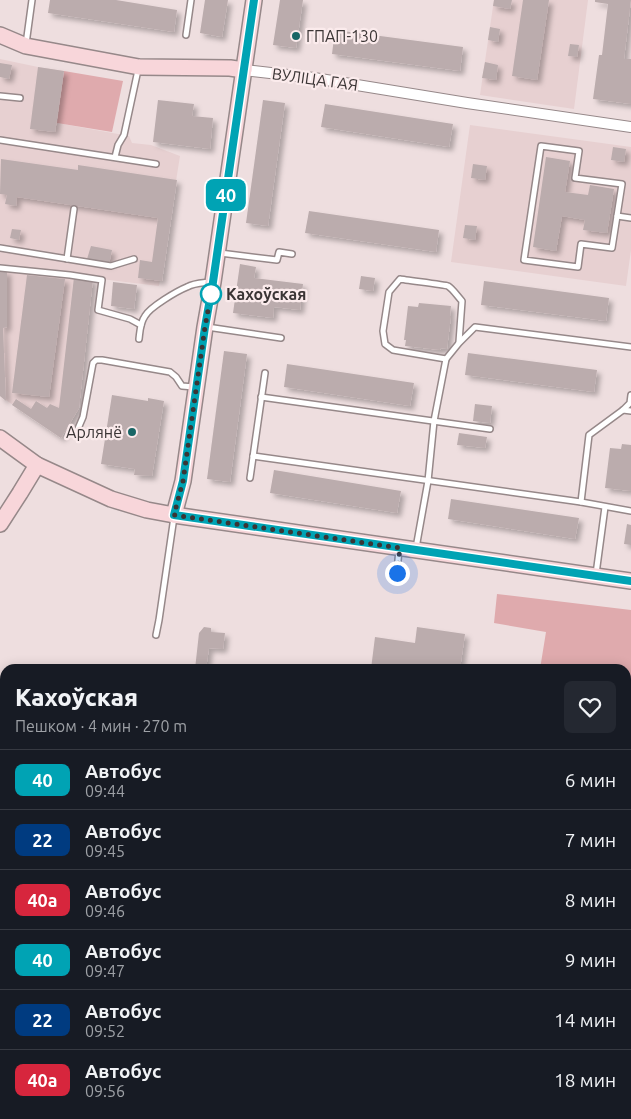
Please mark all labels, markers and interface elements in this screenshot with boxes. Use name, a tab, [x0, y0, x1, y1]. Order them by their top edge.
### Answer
place label: ГПАП-130	[306, 27, 378, 45]
marker: ГПАП-130	[290, 30, 302, 42]
street label: ВУЛІЦА ГАЯ	[271, 64, 359, 94]
line badge: 40	[204, 179, 248, 211]
text: 40	[216, 185, 236, 205]
marker: Кахоўская	[200, 283, 222, 305]
place label: Кахоўская	[226, 285, 306, 303]
place label: Арлянё	[66, 423, 122, 441]
marker: Арлянё	[126, 426, 138, 438]
your location	[385, 561, 410, 586]
button: heart	[564, 681, 616, 733]
text: Кахоўская	[15, 684, 138, 711]
text: Пешком · 4 мин · 270 m	[15, 717, 187, 735]
text: Автобус	[85, 760, 161, 782]
text: 6 мин	[565, 769, 616, 791]
text: 40	[32, 770, 53, 790]
text: 09:44	[85, 782, 125, 800]
text: Автобус	[85, 820, 161, 842]
text: 7 мин	[565, 829, 616, 851]
text: 22	[32, 830, 53, 850]
text: 09:45	[85, 842, 125, 860]
text: Автобус	[85, 880, 161, 902]
text: 8 мин	[565, 889, 616, 911]
text: 40а	[27, 890, 58, 910]
text: 09:46	[85, 902, 125, 920]
text: Автобус	[85, 940, 161, 962]
text: 9 мин	[565, 949, 616, 971]
text: 40	[32, 950, 53, 970]
text: 09:47	[85, 962, 125, 980]
text: Автобус	[85, 1000, 161, 1022]
text: 14 мин	[554, 1009, 616, 1031]
text: 22	[32, 1010, 53, 1030]
text: 09:52	[85, 1022, 125, 1040]
text: Автобус	[85, 1060, 161, 1082]
text: 18 мин	[554, 1069, 616, 1091]
text: 40а	[27, 1070, 58, 1090]
text: 09:56	[85, 1082, 125, 1100]

